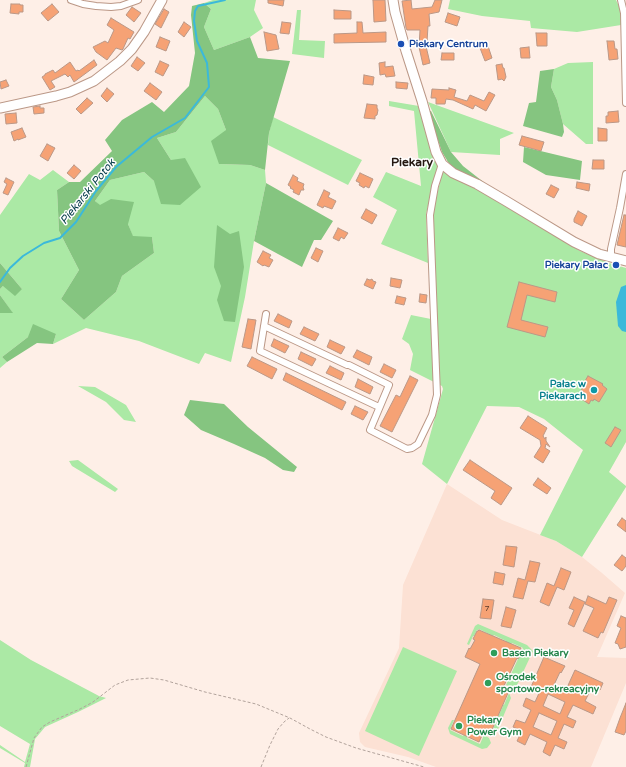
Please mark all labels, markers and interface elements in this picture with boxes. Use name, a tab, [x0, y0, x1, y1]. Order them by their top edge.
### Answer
place label: Piekary Centrum	[409, 38, 488, 50]
marker: Piekary Centrum	[396, 39, 406, 49]
district label: Piekary	[391, 156, 433, 170]
water label: Piekarski Potok	[58, 157, 118, 227]
place label: Piekary Pałac	[545, 259, 608, 271]
marker: Piekary Pałac	[611, 260, 621, 270]
place label: Pałac w Piekarach	[539, 378, 586, 402]
marker: Pałac w Piekarach	[589, 385, 599, 395]
house number: 7	[484, 604, 490, 614]
place label: Basen Piekary	[502, 647, 569, 659]
marker: Basen Piekary	[489, 648, 499, 658]
place label: Ośrodek sportowo-rekreacyjny	[496, 671, 599, 694]
marker: Ośrodek sportowo-rekreacyjny	[483, 678, 493, 688]
place label: Piekary Power Gym	[467, 714, 522, 738]
marker: Piekary Power Gym	[454, 721, 464, 731]

